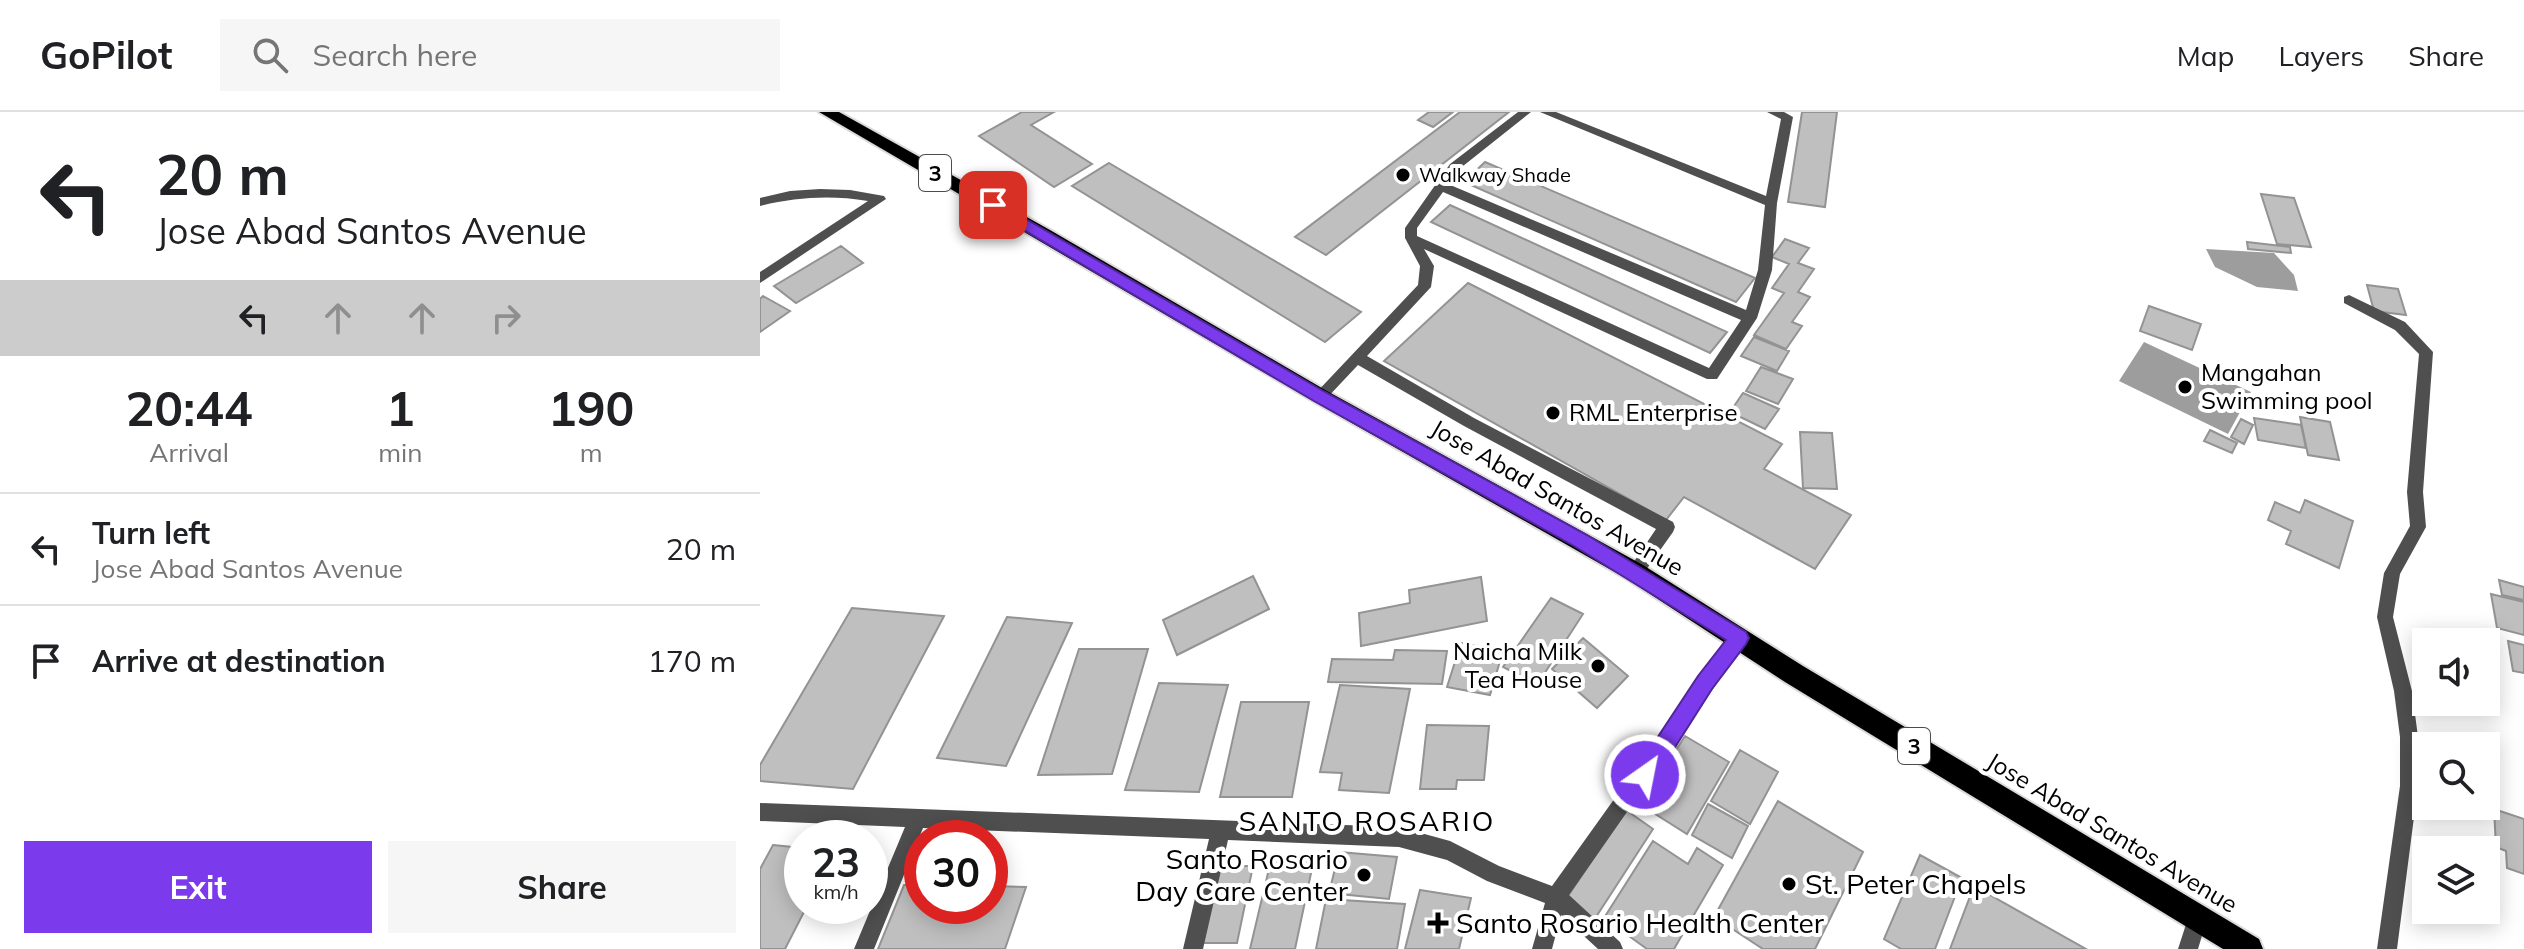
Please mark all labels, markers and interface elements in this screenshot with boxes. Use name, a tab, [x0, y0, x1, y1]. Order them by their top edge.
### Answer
search box	[220, 19, 780, 91]
text: GoPilot	[40, 31, 172, 79]
icon: search	[248, 33, 292, 77]
text: Search here	[312, 36, 477, 74]
text: Map	[2177, 38, 2234, 73]
text: Layers	[2278, 38, 2364, 73]
text: Share	[2408, 38, 2484, 73]
text: 20 m	[156, 139, 289, 209]
icon: left	[24, 144, 128, 248]
road number: 3	[919, 155, 951, 191]
place label: Walkway Shade	[1419, 162, 1571, 187]
marker: Walkway Shade	[1394, 166, 1412, 184]
pin	[959, 171, 1027, 239]
icon: arrive	[971, 183, 1015, 227]
text: Jose Abad Santos Avenue	[156, 208, 587, 253]
icon: left	[232, 296, 276, 340]
icon: ahead	[316, 296, 360, 340]
icon: ahead	[400, 296, 444, 340]
icon: right	[484, 296, 528, 340]
place label: Mangahan Swimming pool	[2201, 357, 2373, 415]
text: 20:44	[126, 378, 253, 438]
text: 1	[386, 378, 415, 438]
text: 190	[548, 378, 634, 438]
marker: Mangahan Swimming pool	[2176, 378, 2194, 396]
place label: RML Enterprise	[1569, 397, 1738, 427]
marker: RML Enterprise	[1544, 404, 1562, 422]
street label: Jose Abad Santos Avenue	[1426, 412, 1689, 582]
text: Arrival	[149, 436, 229, 469]
text: min	[378, 436, 422, 469]
text: m	[580, 436, 603, 469]
text: Turn left	[92, 514, 210, 552]
icon: left	[24, 527, 68, 571]
text: 20 m	[666, 530, 736, 568]
text: Jose Abad Santos Avenue	[92, 552, 403, 585]
map controls	[2412, 628, 2500, 924]
button: sound	[2412, 628, 2500, 716]
place label: Naicha Milk Tea House	[1453, 636, 1583, 694]
icon: arrive	[24, 639, 68, 683]
text: Arrive at destination	[92, 642, 386, 680]
text: 170 m	[648, 642, 736, 680]
marker: Naicha Milk Tea House	[1589, 657, 1607, 675]
road number: 3	[1898, 728, 1930, 764]
button: search	[2412, 732, 2500, 820]
position arrow	[1603, 733, 1687, 817]
street label: Jose Abad Santos Avenue	[1982, 745, 2243, 919]
district label: SANTO ROSARIO	[1239, 803, 1495, 838]
speed limit sign: 30	[904, 820, 1008, 924]
button: layers	[2412, 836, 2500, 924]
text: 23	[812, 837, 860, 887]
button: Exit	[24, 841, 372, 933]
button: Share	[388, 841, 736, 933]
place label: Santo Rosario Day Care Center	[1135, 841, 1349, 908]
marker: Santo Rosario Day Care Center	[1355, 866, 1373, 884]
place label: St. Peter Chapels	[1805, 866, 2026, 901]
marker: St. Peter Chapels	[1780, 875, 1798, 893]
text: km/h	[813, 879, 859, 904]
place label: Santo Rosario Health Center	[1456, 905, 1825, 940]
marker: Santo Rosario Health Center	[1427, 912, 1449, 934]

